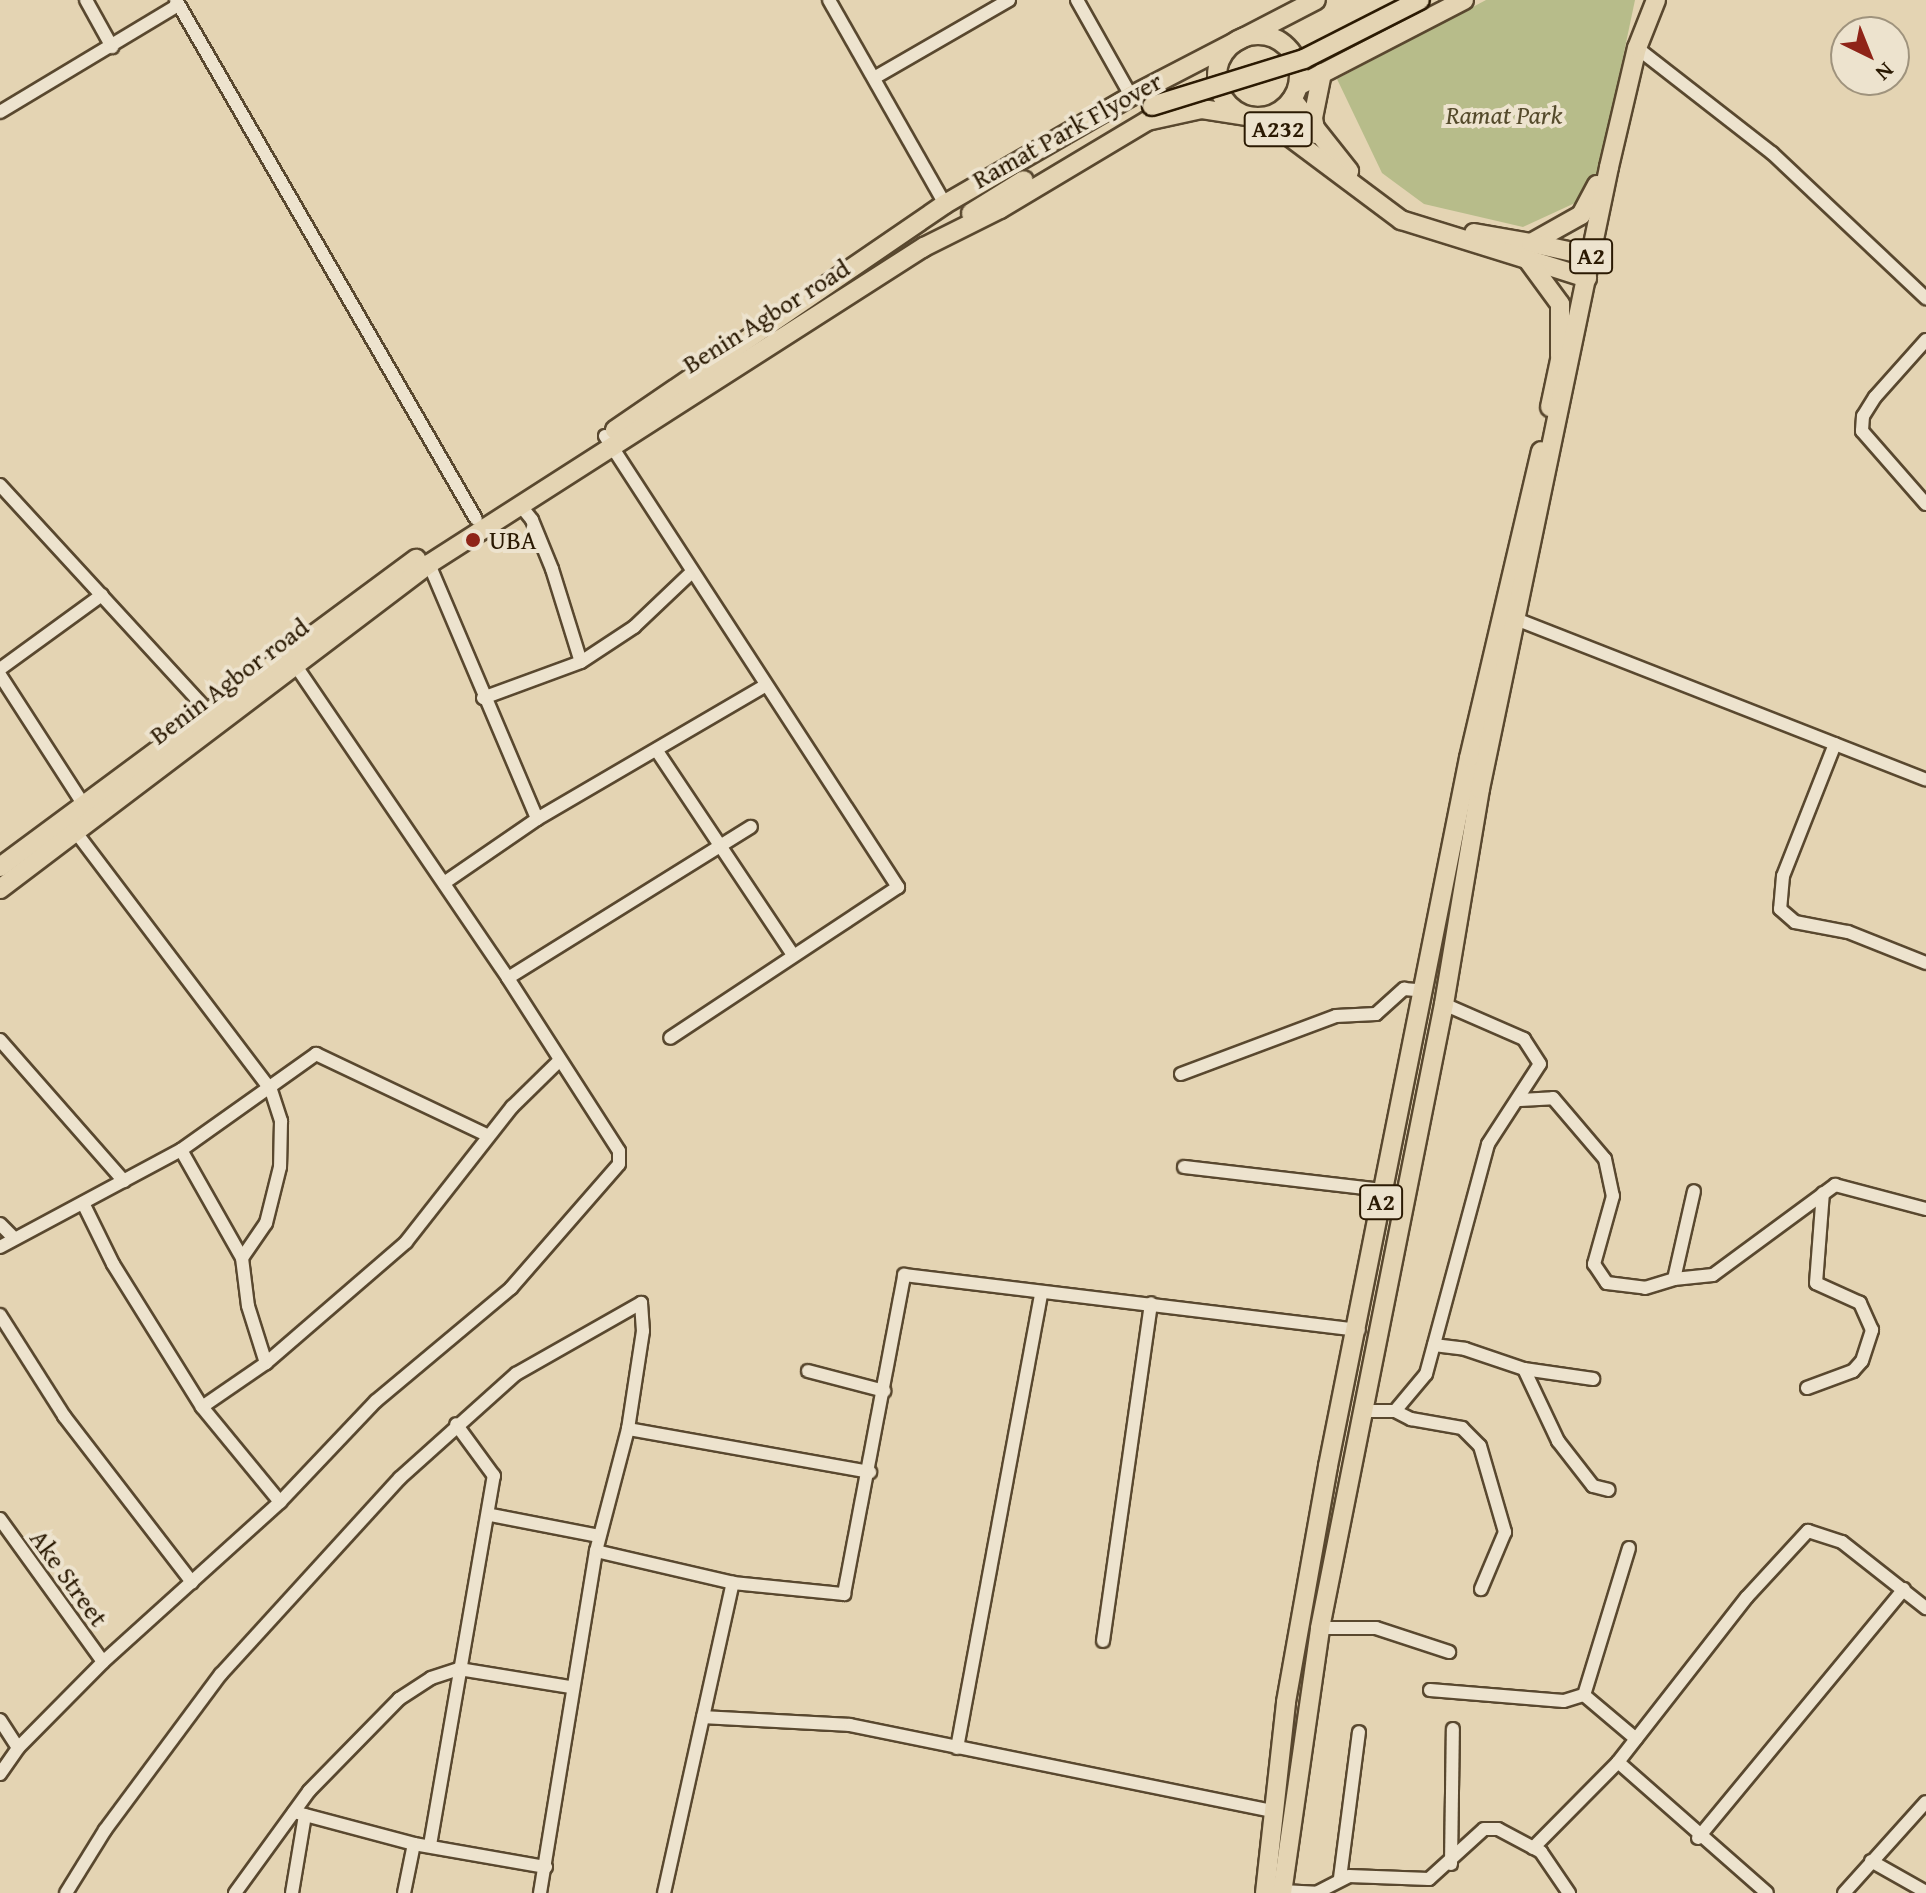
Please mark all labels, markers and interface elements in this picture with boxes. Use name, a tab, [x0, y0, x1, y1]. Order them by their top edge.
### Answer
north arrow	[1830, 16, 1910, 96]
text: N	[1869, 55, 1901, 89]
street label: Ramat Park Flyover	[967, 65, 1167, 195]
park label: Ramat Park	[1446, 99, 1562, 131]
road number: A232	[1242, 109, 1314, 149]
road number: A2	[1569, 236, 1613, 276]
street label: Benin Agbor road	[677, 252, 855, 380]
place label: UBA	[489, 524, 537, 556]
marker: UBA	[464, 531, 482, 549]
street label: Benin Agbor road	[143, 611, 315, 751]
road number: A2	[1359, 1182, 1403, 1222]
street label: Ake Street	[23, 1523, 115, 1633]

